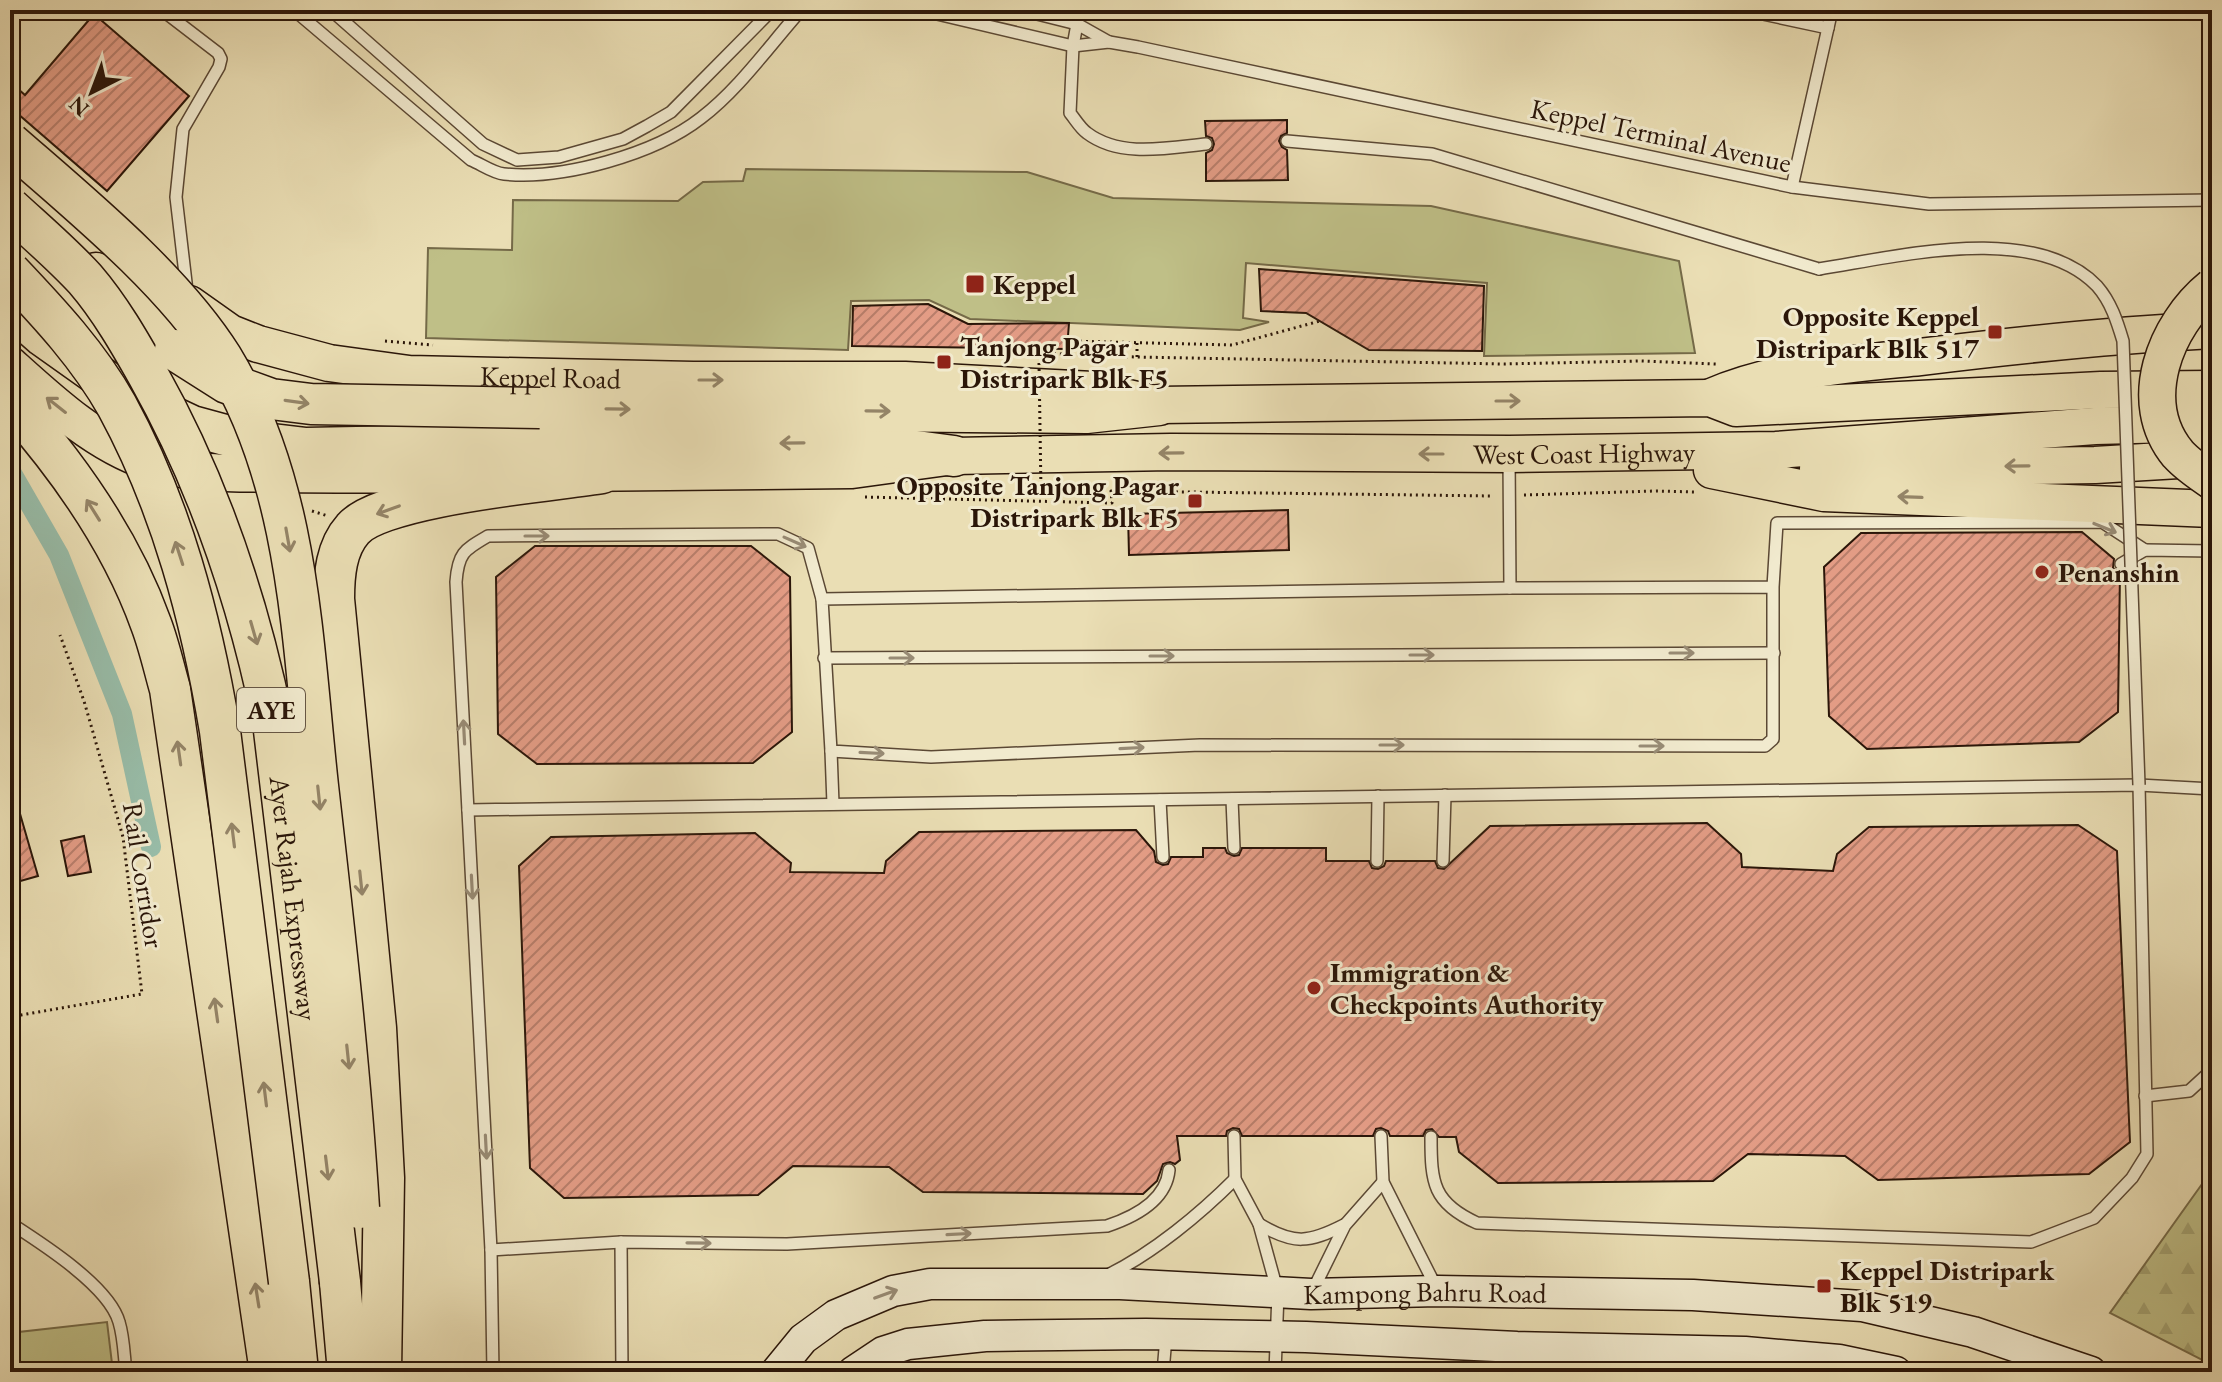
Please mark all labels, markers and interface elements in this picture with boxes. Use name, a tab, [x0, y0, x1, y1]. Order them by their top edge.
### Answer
north arrow	[52, 52, 132, 132]
text: N	[62, 90, 95, 123]
street label: Keppel Terminal Avenue	[1527, 90, 1795, 180]
place label: Keppel	[993, 266, 1076, 302]
marker: Keppel	[964, 273, 986, 295]
place label: Opposite Keppel Distripark Blk 517	[1756, 298, 1979, 366]
marker: Opposite Keppel Distripark Blk 517	[1986, 323, 2004, 341]
place label: Tanjong Pagar Distripark Blk F5	[960, 328, 1169, 396]
marker: Tanjong Pagar Distripark Blk F5	[935, 353, 953, 371]
street label: Keppel Road	[480, 358, 622, 396]
one-way arrow	[697, 372, 724, 388]
one-way arrow	[1494, 393, 1521, 409]
one-way arrow	[283, 395, 309, 410]
one-way arrow	[46, 396, 67, 414]
one-way arrow	[604, 401, 631, 417]
one-way arrow	[864, 403, 891, 419]
street label: West Coast Highway	[1473, 433, 1696, 472]
one-way arrow	[779, 436, 806, 451]
one-way arrow	[1158, 445, 1185, 461]
one-way arrow	[1418, 446, 1445, 462]
one-way arrow	[2004, 458, 2031, 474]
place label: Opposite Tanjong Pagar Distripark Blk F5	[897, 467, 1179, 535]
one-way arrow	[1897, 489, 1924, 504]
marker: Opposite Tanjong Pagar Distripark Blk F5	[1186, 492, 1204, 510]
one-way arrow	[85, 499, 101, 522]
one-way arrow	[376, 504, 401, 518]
one-way arrow	[2093, 521, 2117, 536]
one-way arrow	[282, 527, 297, 552]
one-way arrow	[523, 528, 550, 544]
one-way arrow	[783, 535, 807, 550]
one-way arrow	[170, 541, 185, 566]
place label: Penanshin	[2058, 554, 2180, 590]
marker: Penanshin	[2033, 563, 2051, 581]
one-way arrow	[247, 620, 262, 646]
one-way arrow	[1668, 645, 1695, 661]
one-way arrow	[1408, 647, 1435, 663]
one-way arrow	[1148, 648, 1175, 664]
one-way arrow	[888, 650, 915, 666]
road number: AYE	[237, 688, 305, 732]
one-way arrow	[456, 719, 471, 746]
one-way arrow	[1378, 737, 1405, 753]
one-way arrow	[1638, 738, 1665, 754]
one-way arrow	[1118, 740, 1145, 755]
one-way arrow	[171, 741, 186, 766]
one-way arrow	[858, 746, 885, 761]
street label: Ayer Rajah Expressway	[261, 773, 327, 1023]
one-way arrow	[312, 784, 327, 811]
street label: Rail Corridor	[115, 800, 173, 951]
one-way arrow	[226, 823, 241, 849]
one-way arrow	[354, 869, 369, 896]
one-way arrow	[465, 873, 480, 900]
place label: Immigration & Checkpoints Authority	[1330, 954, 1604, 1022]
marker: Immigration & Checkpoints Authority	[1305, 979, 1323, 997]
one-way arrow	[208, 998, 223, 1023]
one-way arrow	[341, 1043, 356, 1070]
one-way arrow	[258, 1081, 273, 1107]
one-way arrow	[478, 1133, 493, 1160]
one-way arrow	[319, 1154, 334, 1181]
one-way arrow	[945, 1226, 972, 1241]
one-way arrow	[685, 1235, 712, 1251]
place label: Keppel Distripark Blk 519	[1840, 1252, 2055, 1320]
street label: Kampong Bahru Road	[1303, 1273, 1548, 1312]
marker: Keppel Distripark Blk 519	[1815, 1277, 1833, 1295]
one-way arrow	[249, 1283, 264, 1308]
one-way arrow	[873, 1286, 898, 1300]

